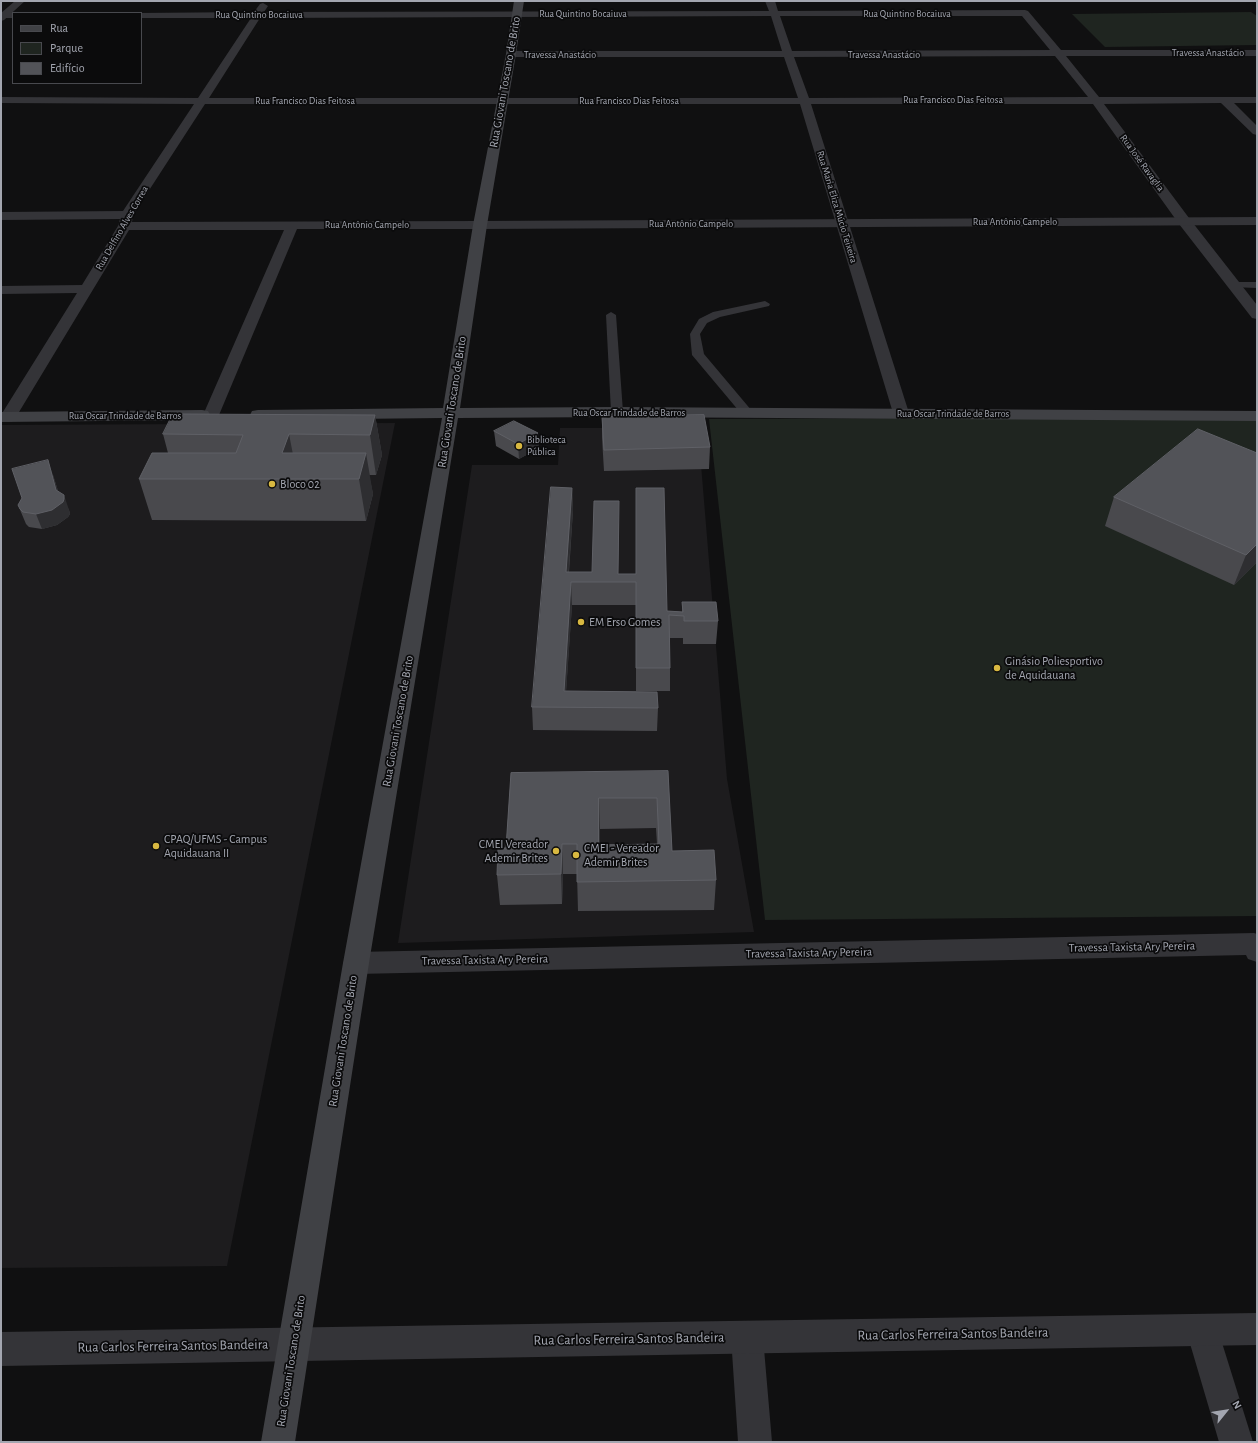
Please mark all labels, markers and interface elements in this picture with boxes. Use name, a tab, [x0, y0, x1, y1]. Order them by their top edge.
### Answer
street label: Rua Quintino Bocaiuva	[539, 8, 627, 20]
street label: Rua Quintino Bocaiuva	[863, 8, 951, 20]
street label: Rua Quintino Bocaiuva	[215, 9, 303, 21]
legend	[12, 12, 142, 84]
street label: Rua Giovani Toscano de Brito	[486, 15, 524, 149]
text: Rua	[50, 22, 68, 34]
text: Parque	[50, 42, 83, 54]
street label: Travessa Anastácio	[1172, 47, 1244, 59]
street label: Travessa Anastácio	[524, 49, 596, 61]
street label: Travessa Anastácio	[848, 49, 920, 61]
text: Edifício	[50, 62, 85, 74]
street label: Rua Francisco Dias Feitosa	[903, 94, 1003, 106]
street label: Rua Francisco Dias Feitosa	[255, 95, 355, 107]
street label: Rua Francisco Dias Feitosa	[579, 95, 679, 107]
street label: Rua José Ravaglia	[1117, 132, 1167, 194]
street label: Rua Maria Eliza Múcio Teixeira	[814, 149, 860, 265]
street label: Rua Delfino Alves Correa	[93, 184, 151, 272]
street label: Rua Antônio Campelo	[973, 216, 1057, 228]
street label: Rua Antônio Campelo	[649, 218, 733, 230]
street label: Rua Antônio Campelo	[325, 219, 409, 231]
street label: Rua Giovani Toscano de Brito	[434, 335, 470, 469]
street label: Rua Oscar Trindade de Barros	[573, 407, 685, 419]
street label: Rua Oscar Trindade de Barros	[897, 408, 1009, 420]
street label: Rua Oscar Trindade de Barros	[69, 410, 181, 422]
place label: Biblioteca Pública	[527, 434, 566, 458]
marker: Biblioteca Pública	[514, 441, 524, 451]
place label: Bloco 02	[280, 477, 320, 491]
marker: Bloco 02	[267, 479, 277, 489]
place label: EM Erso Gomes	[589, 615, 660, 629]
marker: EM Erso Gomes	[576, 617, 586, 627]
street label: Rua Giovani Toscano de Brito	[379, 654, 417, 788]
place label: Ginásio Poliesportivo de Aquidauana	[1005, 654, 1103, 682]
marker: Ginásio Poliesportivo de Aquidauana	[992, 663, 1002, 673]
place label: CPAQ/UFMS - Campus Aquidauana II	[164, 832, 267, 860]
place label: CMEI Vereador Ademir Brites	[479, 837, 548, 865]
marker: CPAQ/UFMS - Campus Aquidauana II	[151, 841, 161, 851]
place label: CMEI - Vereador Ademir Brites	[584, 841, 659, 869]
marker: CMEI Vereador Ademir Brites	[551, 846, 561, 856]
marker: CMEI - Vereador Ademir Brites	[571, 850, 581, 860]
street label: Travessa Taxista Ary Pereira	[1069, 939, 1195, 955]
street label: Travessa Taxista Ary Pereira	[746, 945, 872, 961]
street label: Travessa Taxista Ary Pereira	[422, 952, 548, 968]
street label: Rua Giovani Toscano de Brito	[325, 974, 361, 1108]
street label: Rua Giovani Toscano de Brito	[273, 1294, 309, 1428]
street label: Rua Carlos Ferreira Santos Bandeira	[857, 1324, 1049, 1344]
street label: Rua Carlos Ferreira Santos Bandeira	[533, 1329, 725, 1349]
street label: Rua Carlos Ferreira Santos Bandeira	[77, 1336, 269, 1356]
north arrow	[1206, 1391, 1246, 1431]
text: N	[1230, 1399, 1244, 1411]

